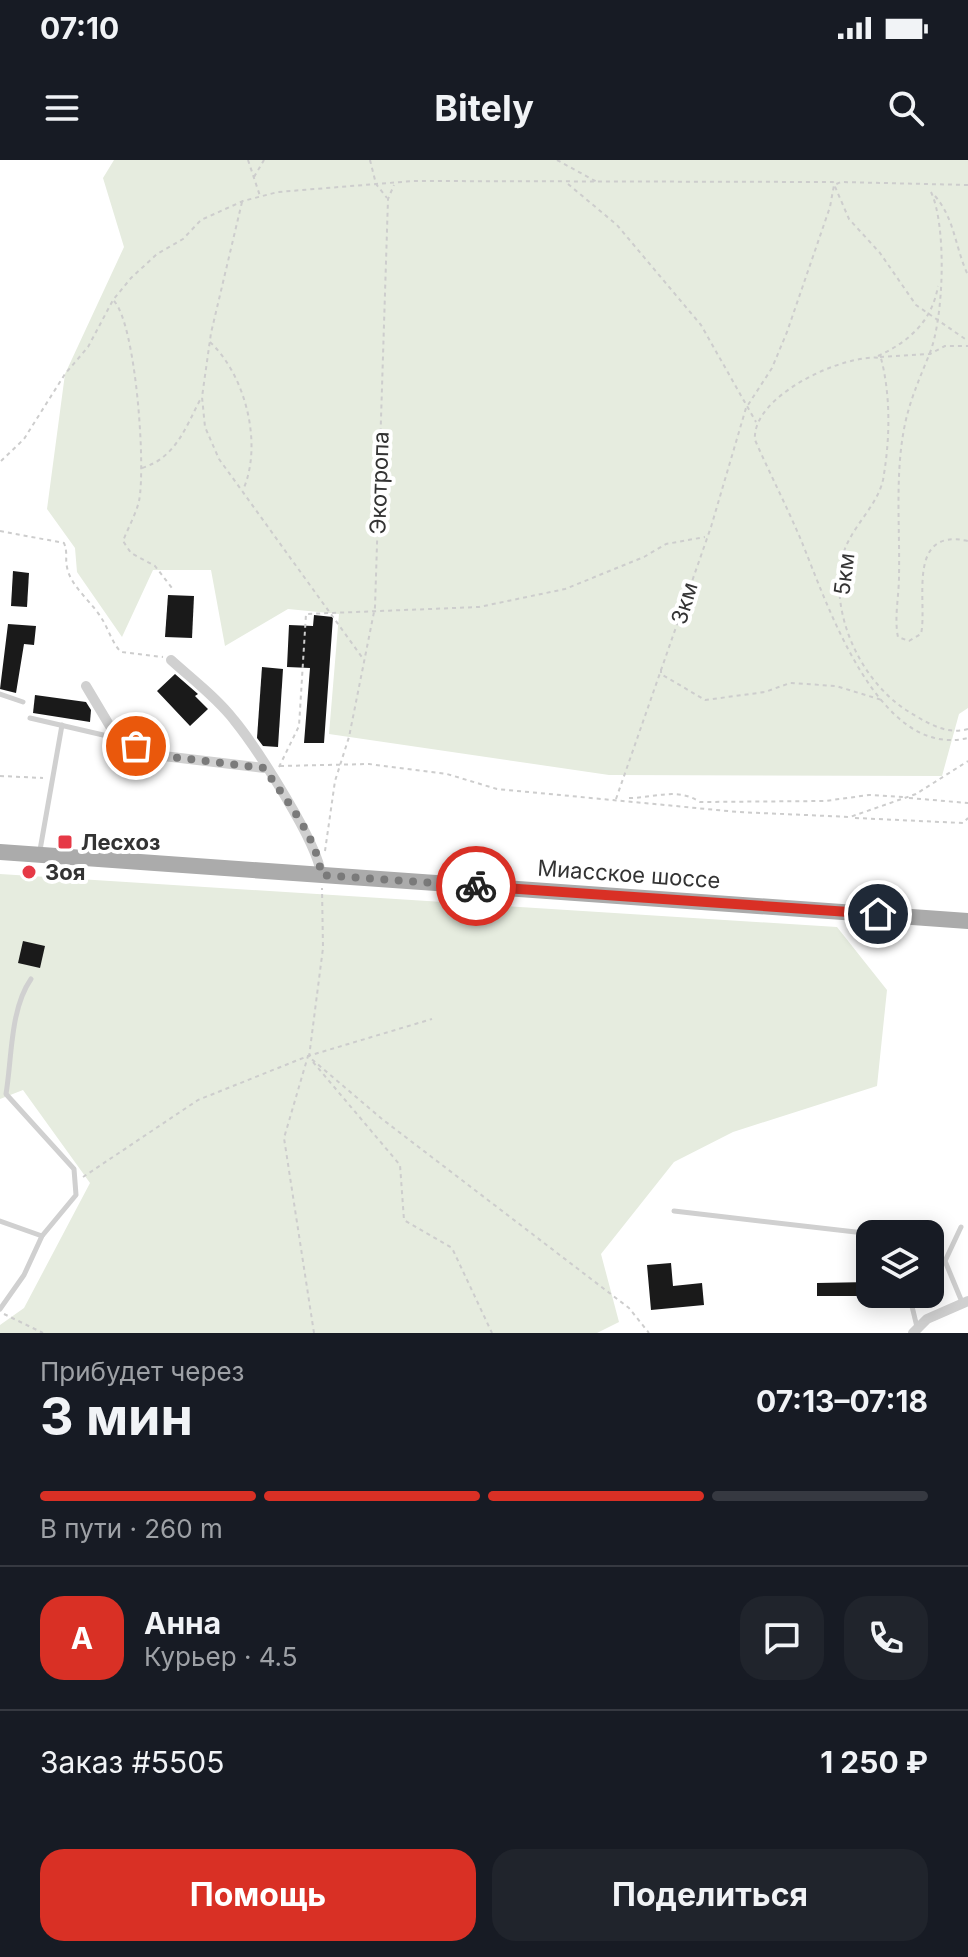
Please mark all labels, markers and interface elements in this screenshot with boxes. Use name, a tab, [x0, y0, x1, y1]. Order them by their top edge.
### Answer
text: 07:10	[40, 10, 119, 46]
icon: menu	[40, 86, 84, 130]
text: Bitely	[434, 86, 534, 130]
icon: search	[884, 86, 928, 130]
street label: Экотропа	[364, 431, 394, 535]
street label: 5км	[829, 551, 859, 597]
street label: 3км	[665, 579, 703, 627]
pin	[102, 712, 170, 780]
icon: bag	[114, 724, 158, 768]
place label: Лесхоз	[81, 829, 160, 855]
marker: Лесхоз	[56, 833, 74, 851]
courier	[436, 846, 516, 926]
street label: Миасское шоссе	[537, 855, 721, 893]
place label: Зоя	[45, 859, 85, 885]
marker: Зоя	[20, 863, 38, 881]
icon: bike	[454, 864, 498, 908]
pin	[844, 880, 912, 948]
icon: home	[856, 892, 900, 936]
map controls	[856, 1220, 944, 1308]
button: layers	[856, 1220, 944, 1308]
text: Прибудет через	[40, 1356, 244, 1387]
text: 07:13–07:18	[756, 1383, 928, 1419]
text: 3 мин	[40, 1385, 193, 1448]
text: В пути · 260 m	[40, 1513, 223, 1544]
button: chat	[740, 1596, 824, 1680]
button: phone	[844, 1596, 928, 1680]
text: Анна	[144, 1605, 221, 1641]
text: А	[71, 1620, 93, 1656]
text: Курьер · 4.5	[144, 1641, 298, 1672]
text: Заказ #5505	[40, 1744, 224, 1780]
text: 1 250 ₽	[820, 1744, 928, 1780]
button: Помощь	[40, 1849, 476, 1941]
button: Поделиться	[492, 1849, 928, 1941]

